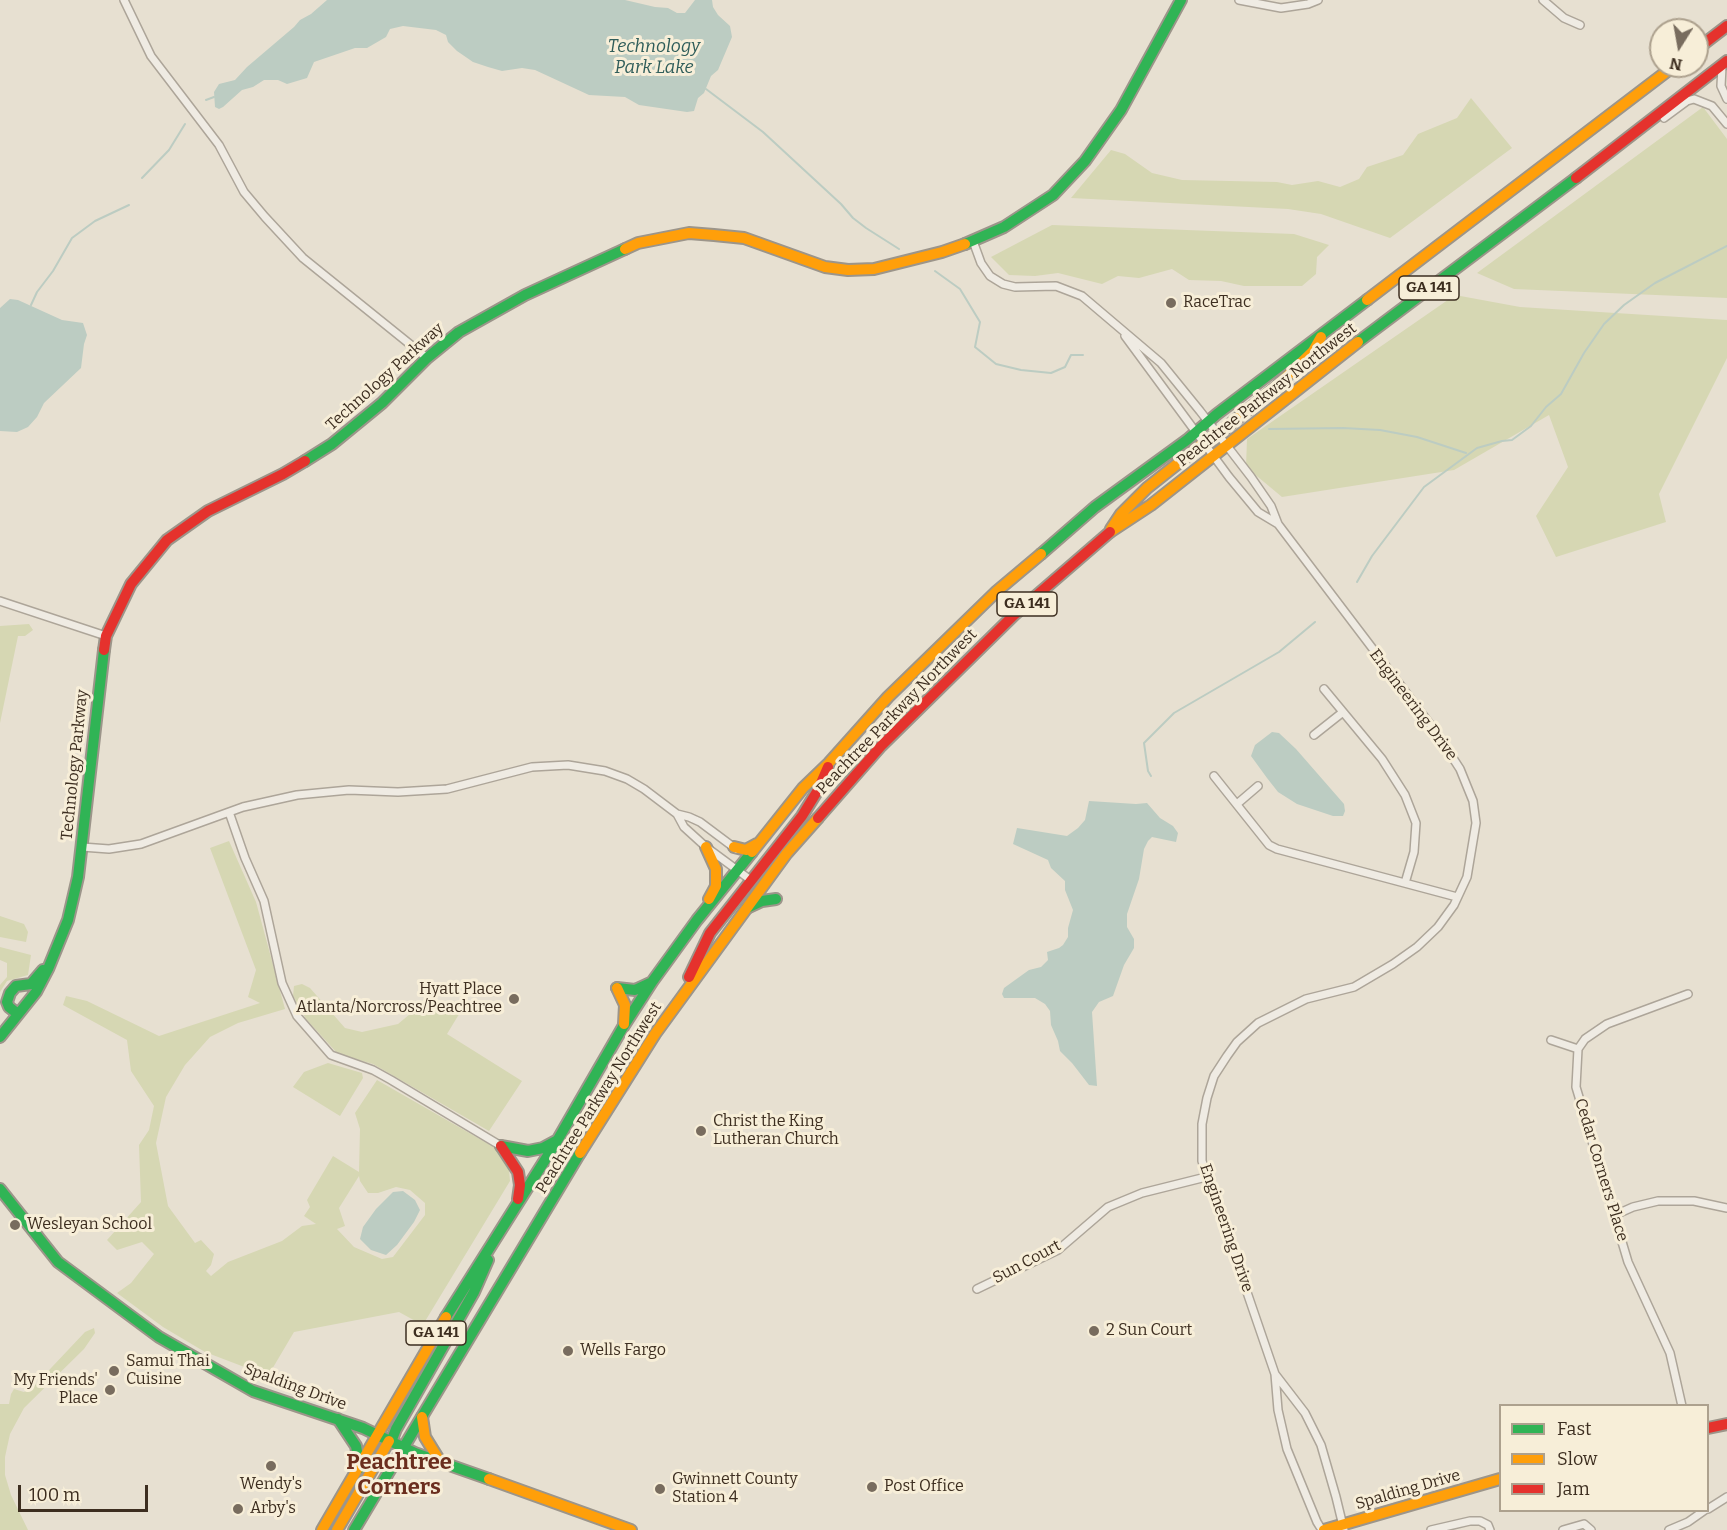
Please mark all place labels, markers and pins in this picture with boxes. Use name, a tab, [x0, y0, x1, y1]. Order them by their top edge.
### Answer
place label: RaceTrac	[1183, 293, 1251, 313]
marker: RaceTrac	[1164, 296, 1178, 310]
place label: Hyatt Place Atlanta/Norcross/Peachtree	[296, 980, 502, 1018]
marker: Hyatt Place Atlanta/Norcross/Peachtree	[507, 992, 521, 1006]
place label: Christ the King Lutheran Church	[713, 1112, 839, 1150]
marker: Christ the King Lutheran Church	[694, 1124, 708, 1138]
place label: Wesleyan School	[27, 1215, 152, 1235]
marker: Wesleyan School	[8, 1218, 22, 1232]
place label: 2 Sun Court	[1106, 1321, 1192, 1341]
marker: 2 Sun Court	[1087, 1324, 1101, 1338]
place label: Wells Fargo	[580, 1341, 666, 1361]
marker: Wells Fargo	[561, 1344, 575, 1358]
place label: Samui Thai Cuisine	[126, 1352, 210, 1390]
marker: Samui Thai Cuisine	[107, 1364, 121, 1378]
place label: My Friends' Place	[13, 1371, 98, 1409]
marker: My Friends' Place	[103, 1383, 117, 1397]
marker: Wendy's	[264, 1459, 278, 1473]
place label: Gwinnett County Station 4	[672, 1470, 798, 1508]
place label: Wendy's	[240, 1475, 302, 1495]
place label: Post Office	[884, 1477, 964, 1497]
marker: Post Office	[865, 1480, 879, 1494]
marker: Gwinnett County Station 4	[653, 1482, 667, 1496]
place label: Arby's	[250, 1499, 296, 1519]
marker: Arby's	[231, 1502, 245, 1516]

